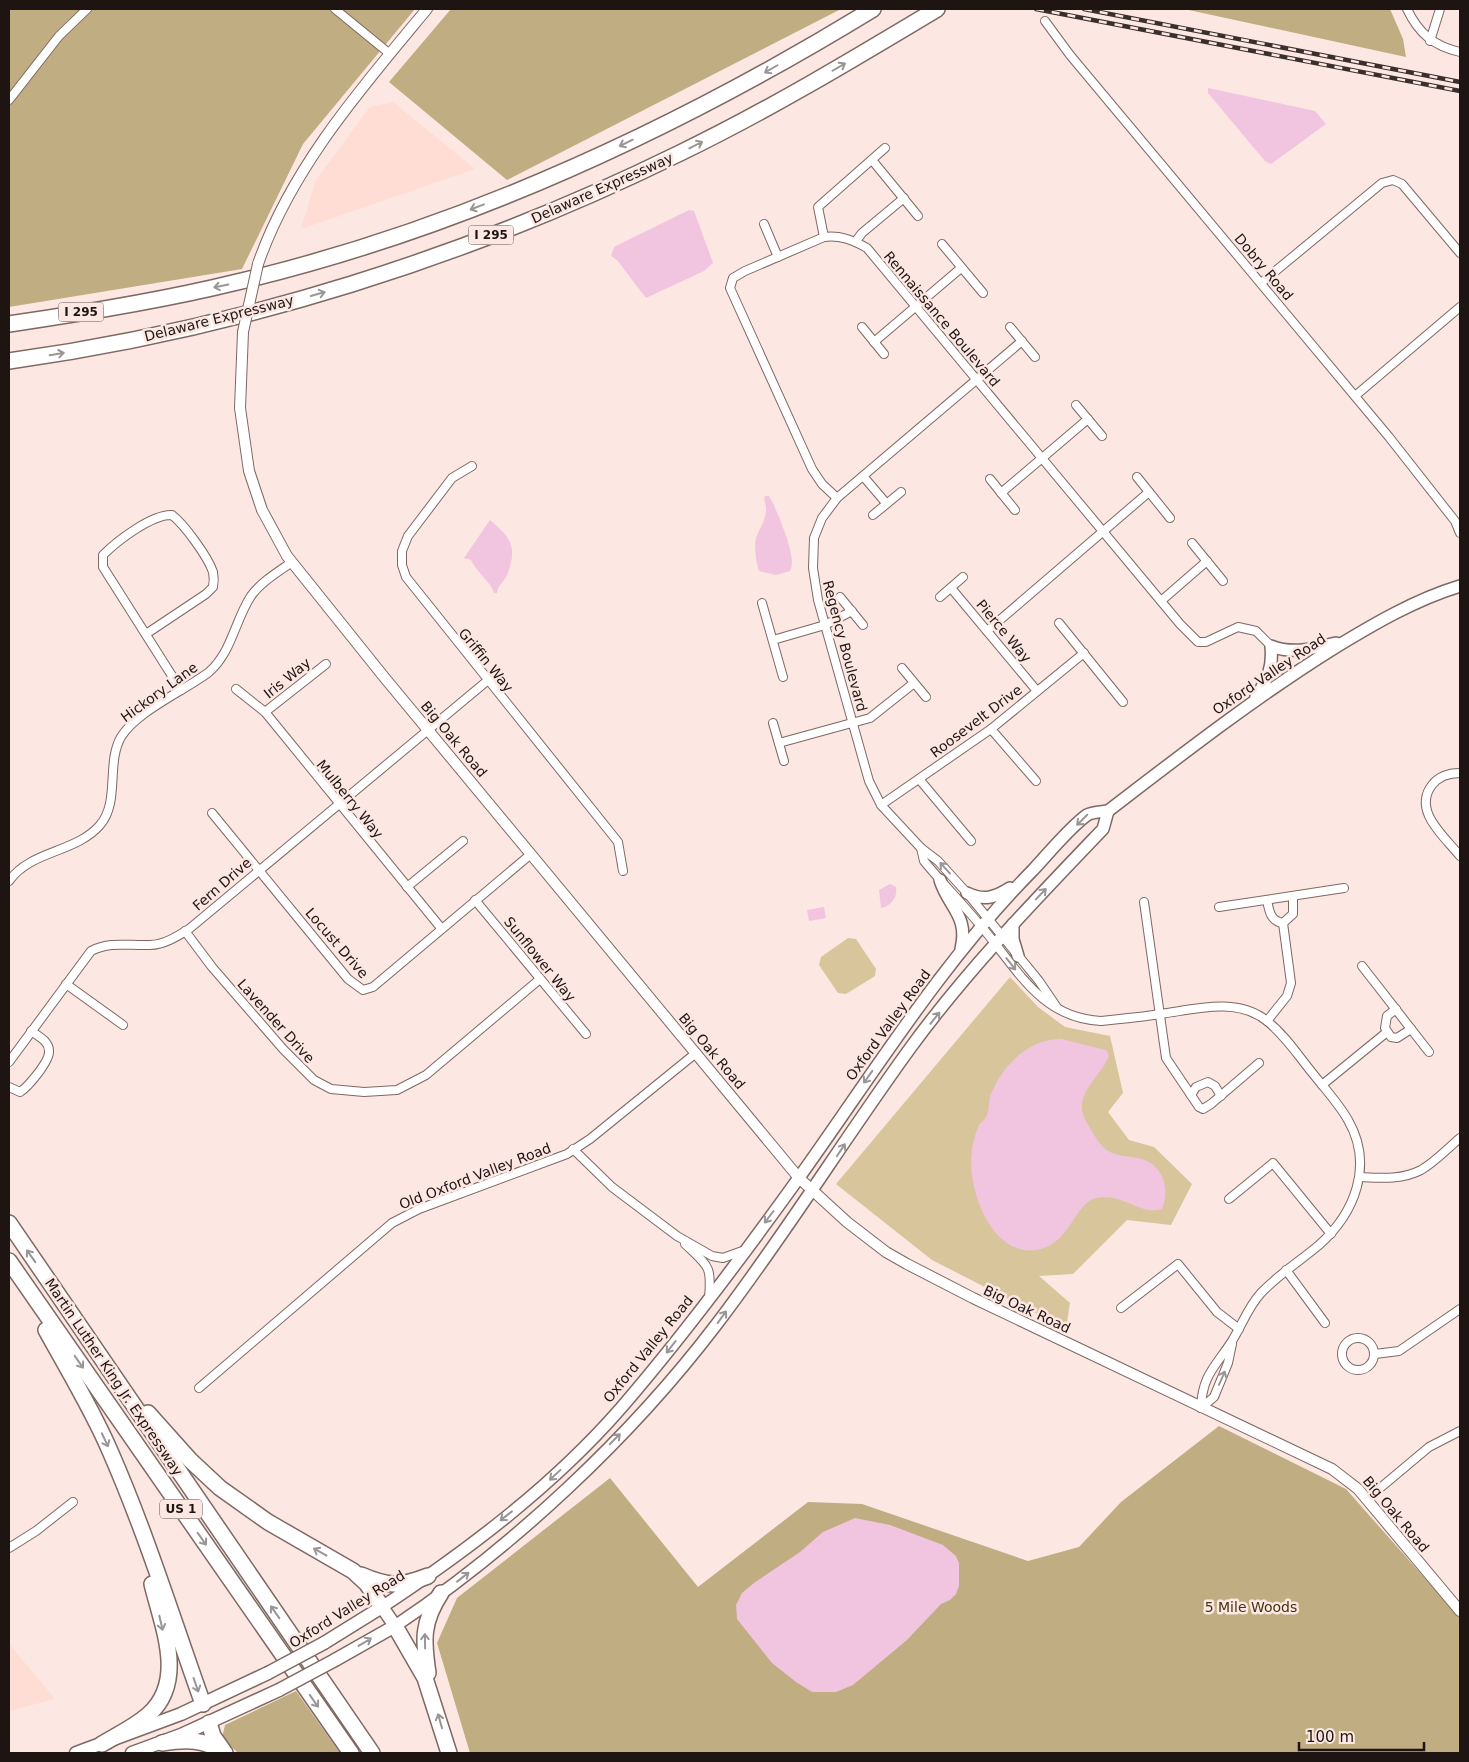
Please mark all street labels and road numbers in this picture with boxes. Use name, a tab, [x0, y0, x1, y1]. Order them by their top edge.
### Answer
street label: Delaware Expressway	[529, 149, 675, 227]
road number: I 295	[468, 226, 514, 244]
street label: Dobry Road	[1232, 231, 1296, 303]
street label: Rennaissance Boulevard	[881, 248, 1003, 390]
street label: Delaware Expressway	[143, 292, 295, 344]
road number: I 295	[58, 302, 104, 322]
street label: Regency Boulevard	[820, 579, 870, 713]
street label: Pierce Way	[973, 596, 1035, 666]
street label: Griffin Way	[455, 625, 517, 695]
street label: Oxford Valley Road	[1209, 630, 1329, 718]
street label: Iris Way	[260, 654, 314, 702]
street label: Hickory Lane	[118, 659, 200, 725]
street label: Roosevelt Drive	[927, 681, 1025, 761]
street label: Big Oak Road	[418, 698, 490, 780]
street label: Mulberry Way	[314, 757, 386, 841]
street label: Fern Drive	[190, 854, 254, 914]
street label: Locust Drive	[302, 905, 372, 981]
street label: Sunflower Way	[501, 914, 579, 1004]
street label: Oxford Valley Road	[842, 967, 934, 1083]
street label: Lavender Drive	[234, 976, 318, 1066]
street label: Big Oak Road	[676, 1010, 748, 1092]
street label: Old Oxford Valley Road	[397, 1140, 553, 1212]
street label: Martin Luther King Jr. Expressway	[42, 1275, 186, 1479]
street label: Big Oak Road	[981, 1282, 1073, 1336]
street label: Oxford Valley Road	[600, 1292, 696, 1406]
street label: Big Oak Road	[1360, 1473, 1432, 1555]
road number: US 1	[160, 1500, 202, 1518]
street label: Oxford Valley Road	[286, 1567, 408, 1651]

